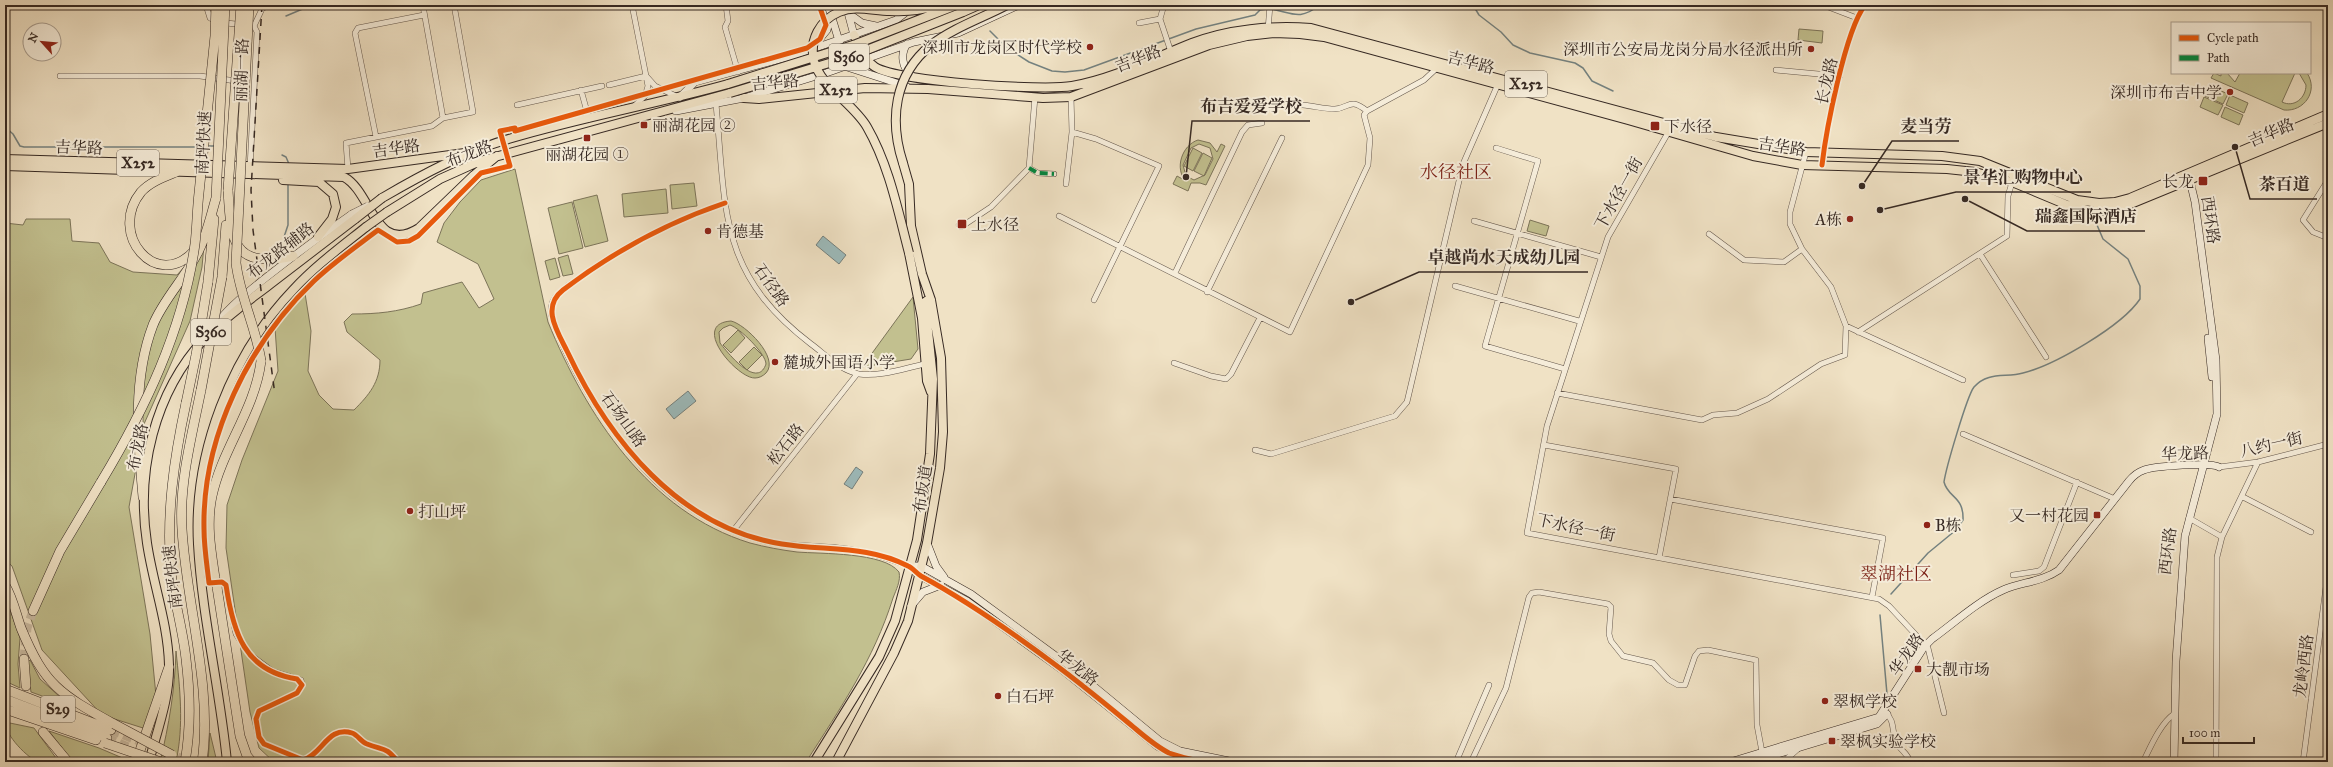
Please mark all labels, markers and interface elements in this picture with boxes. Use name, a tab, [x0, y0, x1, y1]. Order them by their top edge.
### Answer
north arrow	[22, 22, 62, 62]
legend	[2171, 22, 2311, 74]
text: N	[26, 30, 42, 45]
text: Cycle path	[2207, 31, 2259, 45]
street label: 丽湖一路	[231, 38, 252, 102]
place label: 深圳市龙岗区时代学校	[922, 38, 1082, 57]
place label: 深圳市公安局龙岗分局水径派出所	[1563, 40, 1803, 59]
street label: 吉华路	[1112, 41, 1164, 76]
marker: 深圳市龙岗区时代学校	[1085, 42, 1095, 52]
road number: S360	[829, 44, 869, 70]
marker: 深圳市公安局龙岗分局水径派出所	[1806, 44, 1816, 54]
street label: 吉华路	[1445, 47, 1497, 78]
text: Path	[2207, 51, 2230, 65]
street label: 长龙路	[1812, 56, 1841, 107]
street label: 吉华路	[750, 71, 800, 94]
road number: X252	[1505, 71, 1547, 97]
road number: X252	[815, 77, 857, 103]
place label: 深圳市布吉中学	[2110, 83, 2222, 102]
marker: 深圳市布吉中学	[2225, 87, 2235, 97]
callout: 布吉爱爱学校	[1192, 92, 1310, 121]
text: 布吉爱爱学校	[1200, 96, 1302, 117]
street label: 南坪快速	[192, 111, 215, 175]
callout: 麦当劳	[1892, 112, 1959, 141]
street label: 吉华路	[2245, 114, 2297, 151]
place label: 丽湖花园 ②	[652, 116, 735, 135]
text: 麦当劳	[1901, 116, 1952, 137]
place label: 下水径	[1664, 117, 1712, 136]
marker: 丽湖花园 ②	[639, 120, 649, 130]
marker: 下水径	[1649, 120, 1661, 132]
marker: 丽湖花园 ①	[582, 133, 592, 143]
street label: 吉华路	[1757, 133, 1807, 160]
street label: 吉华路	[371, 136, 421, 161]
street label: 布龙路	[443, 136, 495, 171]
street label: 吉华路	[55, 137, 103, 158]
place label: 丽湖花园 ①	[545, 145, 629, 164]
road number: X252	[117, 150, 159, 176]
street label: 下水径一街	[1591, 154, 1646, 233]
district label: 水径社区	[1420, 161, 1492, 183]
callout: 景华汇购物中心	[1956, 163, 2091, 192]
text: 景华汇购物中心	[1964, 167, 2083, 188]
callout: 茶百道	[2250, 170, 2317, 199]
place label: 长龙	[2162, 172, 2194, 191]
text: 茶百道	[2259, 174, 2310, 195]
marker: 长龙	[2197, 175, 2209, 187]
street label: 西环路	[2198, 195, 2223, 245]
callout: 瑞鑫国际酒店	[2027, 202, 2145, 231]
text: 瑞鑫国际酒店	[2035, 206, 2137, 227]
place label: A栋	[1814, 210, 1842, 229]
marker: A栋	[1845, 214, 1855, 224]
place label: 上水径	[971, 215, 1019, 234]
street label: 布龙路辅路	[243, 218, 318, 283]
marker: 上水径	[956, 218, 968, 230]
place label: 肯德基	[716, 222, 764, 241]
marker: 肯德基	[703, 226, 713, 236]
callout: 卓越尚水天成幼儿园	[1419, 243, 1588, 272]
text: 卓越尚水天成幼儿园	[1428, 247, 1581, 268]
street label: 石径路	[750, 260, 793, 310]
road number: S360	[191, 319, 231, 345]
place label: 麓城外国语小学	[783, 353, 895, 372]
marker: 麓城外国语小学	[770, 357, 780, 367]
street label: 石场山路	[597, 388, 650, 451]
street label: 松石路	[763, 420, 808, 469]
street label: 布龙路	[124, 422, 151, 472]
street label: 八约一街	[2238, 428, 2304, 461]
street label: 华龙路	[2161, 443, 2209, 464]
street label: 布坂道	[909, 464, 936, 514]
place label: 打山坪	[418, 502, 466, 521]
marker: 打山坪	[405, 506, 415, 516]
place label: 又一村花园	[2009, 506, 2089, 525]
street label: 下水径一街	[1535, 510, 1617, 545]
marker: 又一村花园	[2092, 510, 2102, 520]
place label: B栋	[1935, 516, 1962, 535]
marker: B栋	[1922, 520, 1932, 530]
street label: 西环路	[2155, 526, 2180, 576]
street label: 南坪快速	[159, 544, 186, 610]
district label: 翠湖社区	[1860, 563, 1932, 585]
street label: 华龙路	[1885, 629, 1928, 679]
street label: 龙岭西路	[2290, 633, 2317, 699]
street label: 华龙路	[1053, 645, 1102, 690]
place label: 大靓市场	[1926, 660, 1990, 679]
marker: 大靓市场	[1913, 664, 1923, 674]
place label: 白石坪	[1006, 687, 1054, 706]
marker: 白石坪	[993, 691, 1003, 701]
place label: 翠枫学校	[1833, 692, 1897, 711]
road number: S29	[41, 696, 75, 722]
marker: 翠枫学校	[1820, 696, 1830, 706]
scale bar	[2183, 719, 2254, 745]
text: 100 m	[2189, 726, 2220, 740]
place label: 翠枫实验学校	[1840, 732, 1936, 751]
marker: 翠枫实验学校	[1827, 736, 1837, 746]

